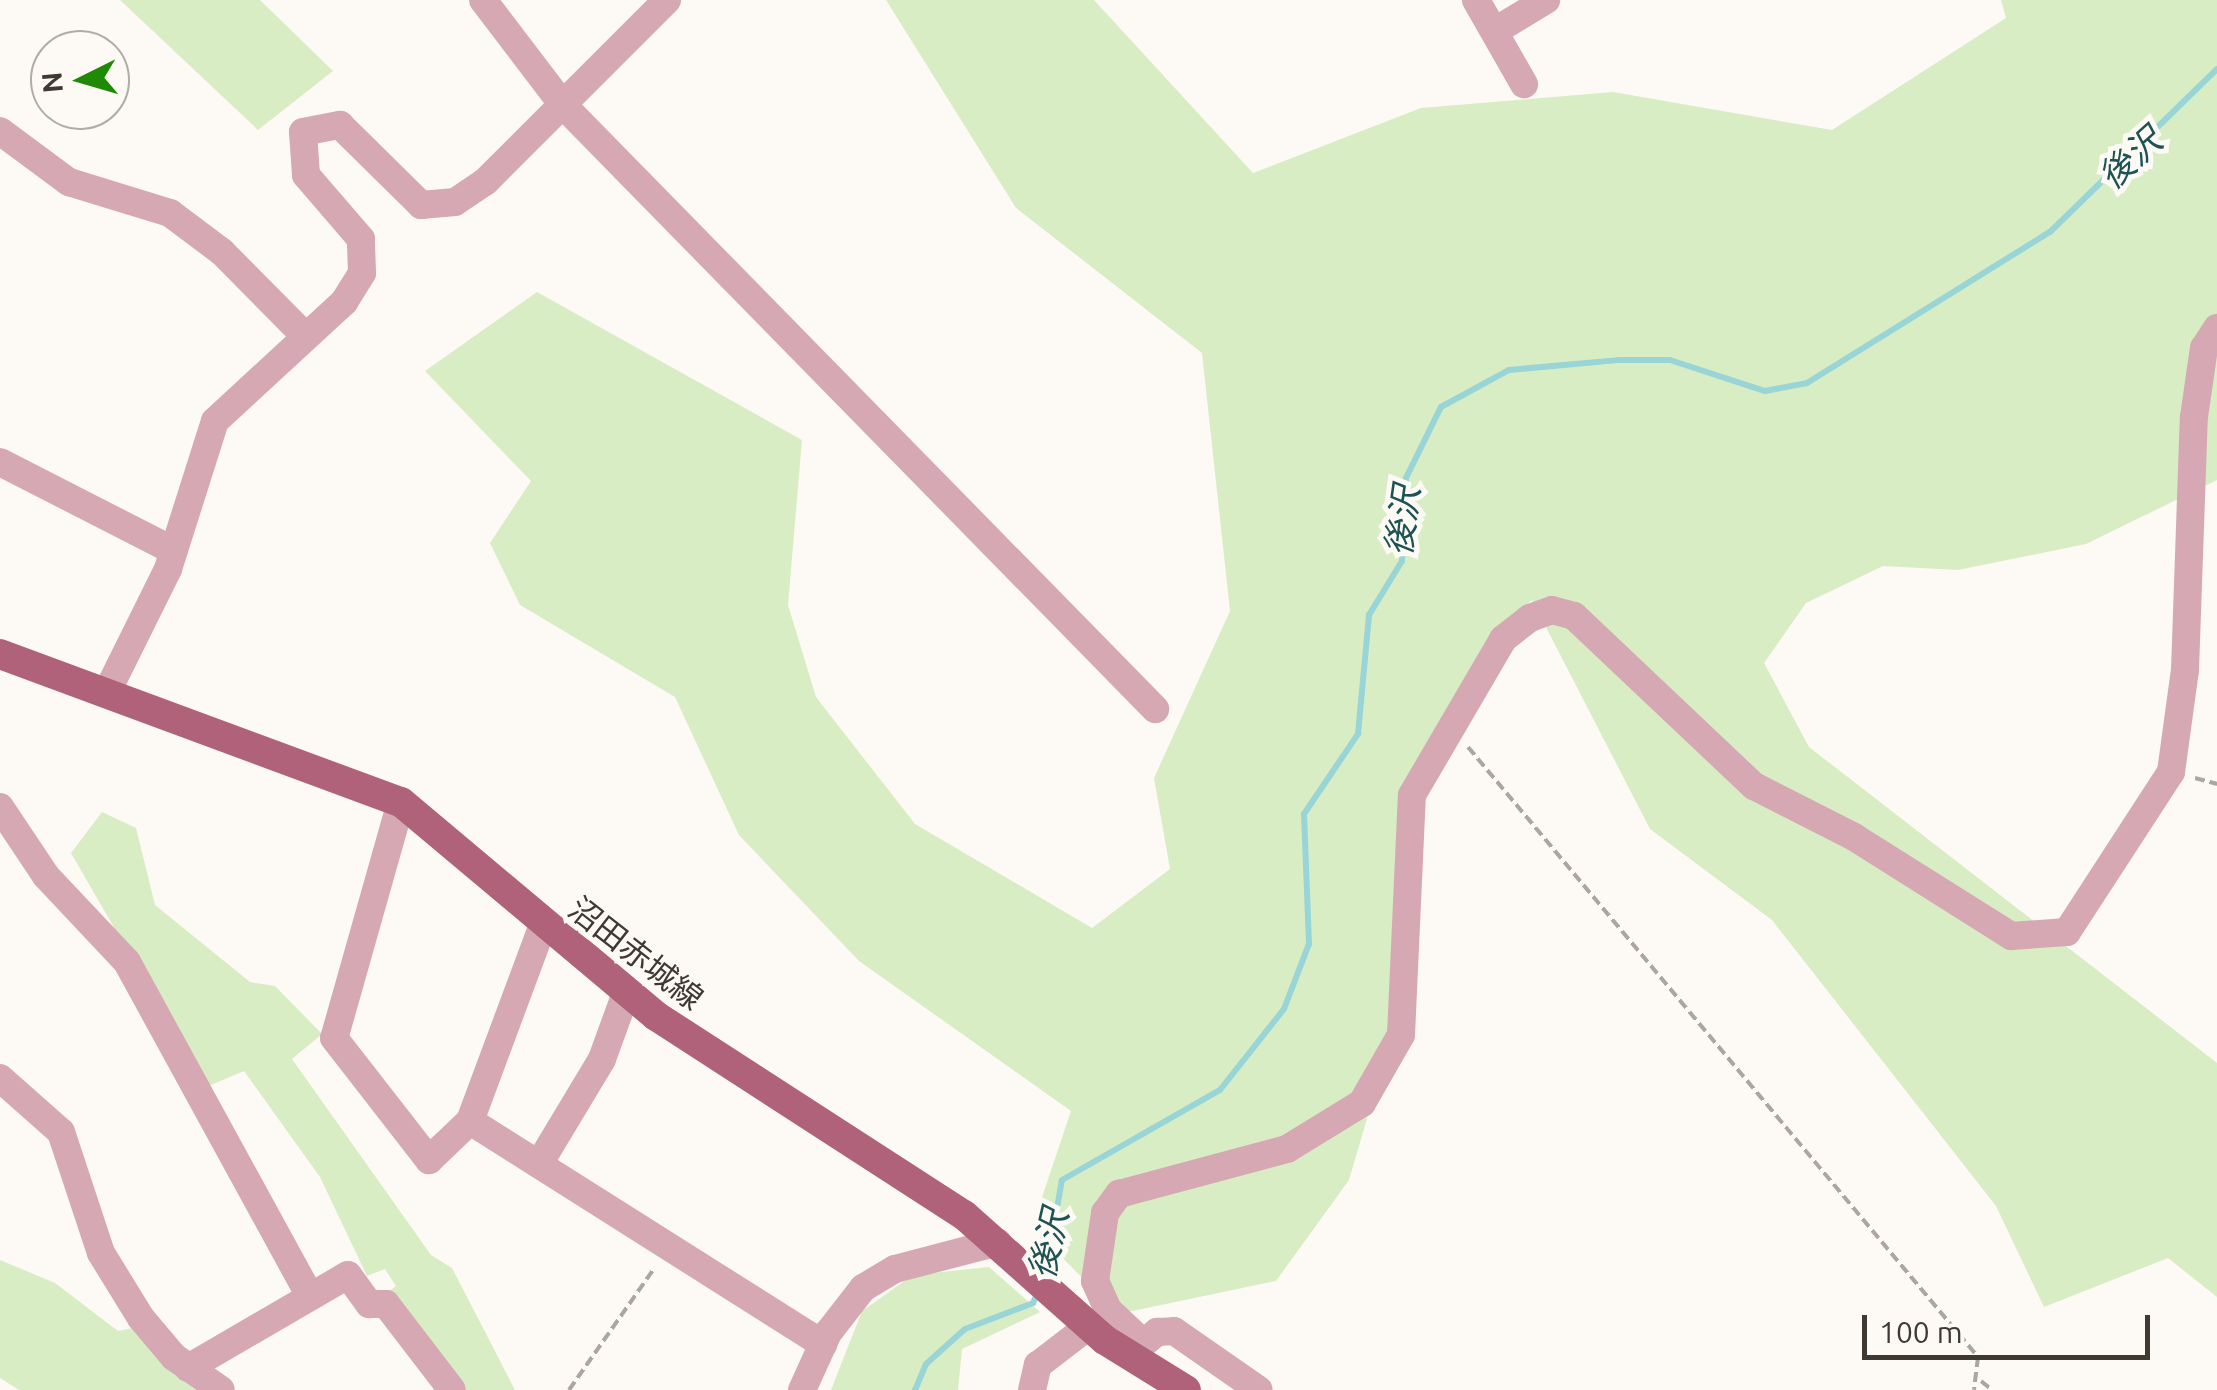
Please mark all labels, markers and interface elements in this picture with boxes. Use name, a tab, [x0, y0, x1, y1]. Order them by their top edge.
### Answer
north arrow	[30, 30, 130, 130]
text: N	[35, 71, 68, 94]
water label: 後沢	[2090, 119, 2170, 197]
water label: 後沢	[1376, 483, 1428, 559]
street label: 沼田赤城線	[561, 889, 711, 1017]
water label: 後沢	[1020, 1205, 1076, 1283]
scale bar	[1867, 1295, 2154, 1357]
text: 100 m	[1879, 1315, 1963, 1349]

